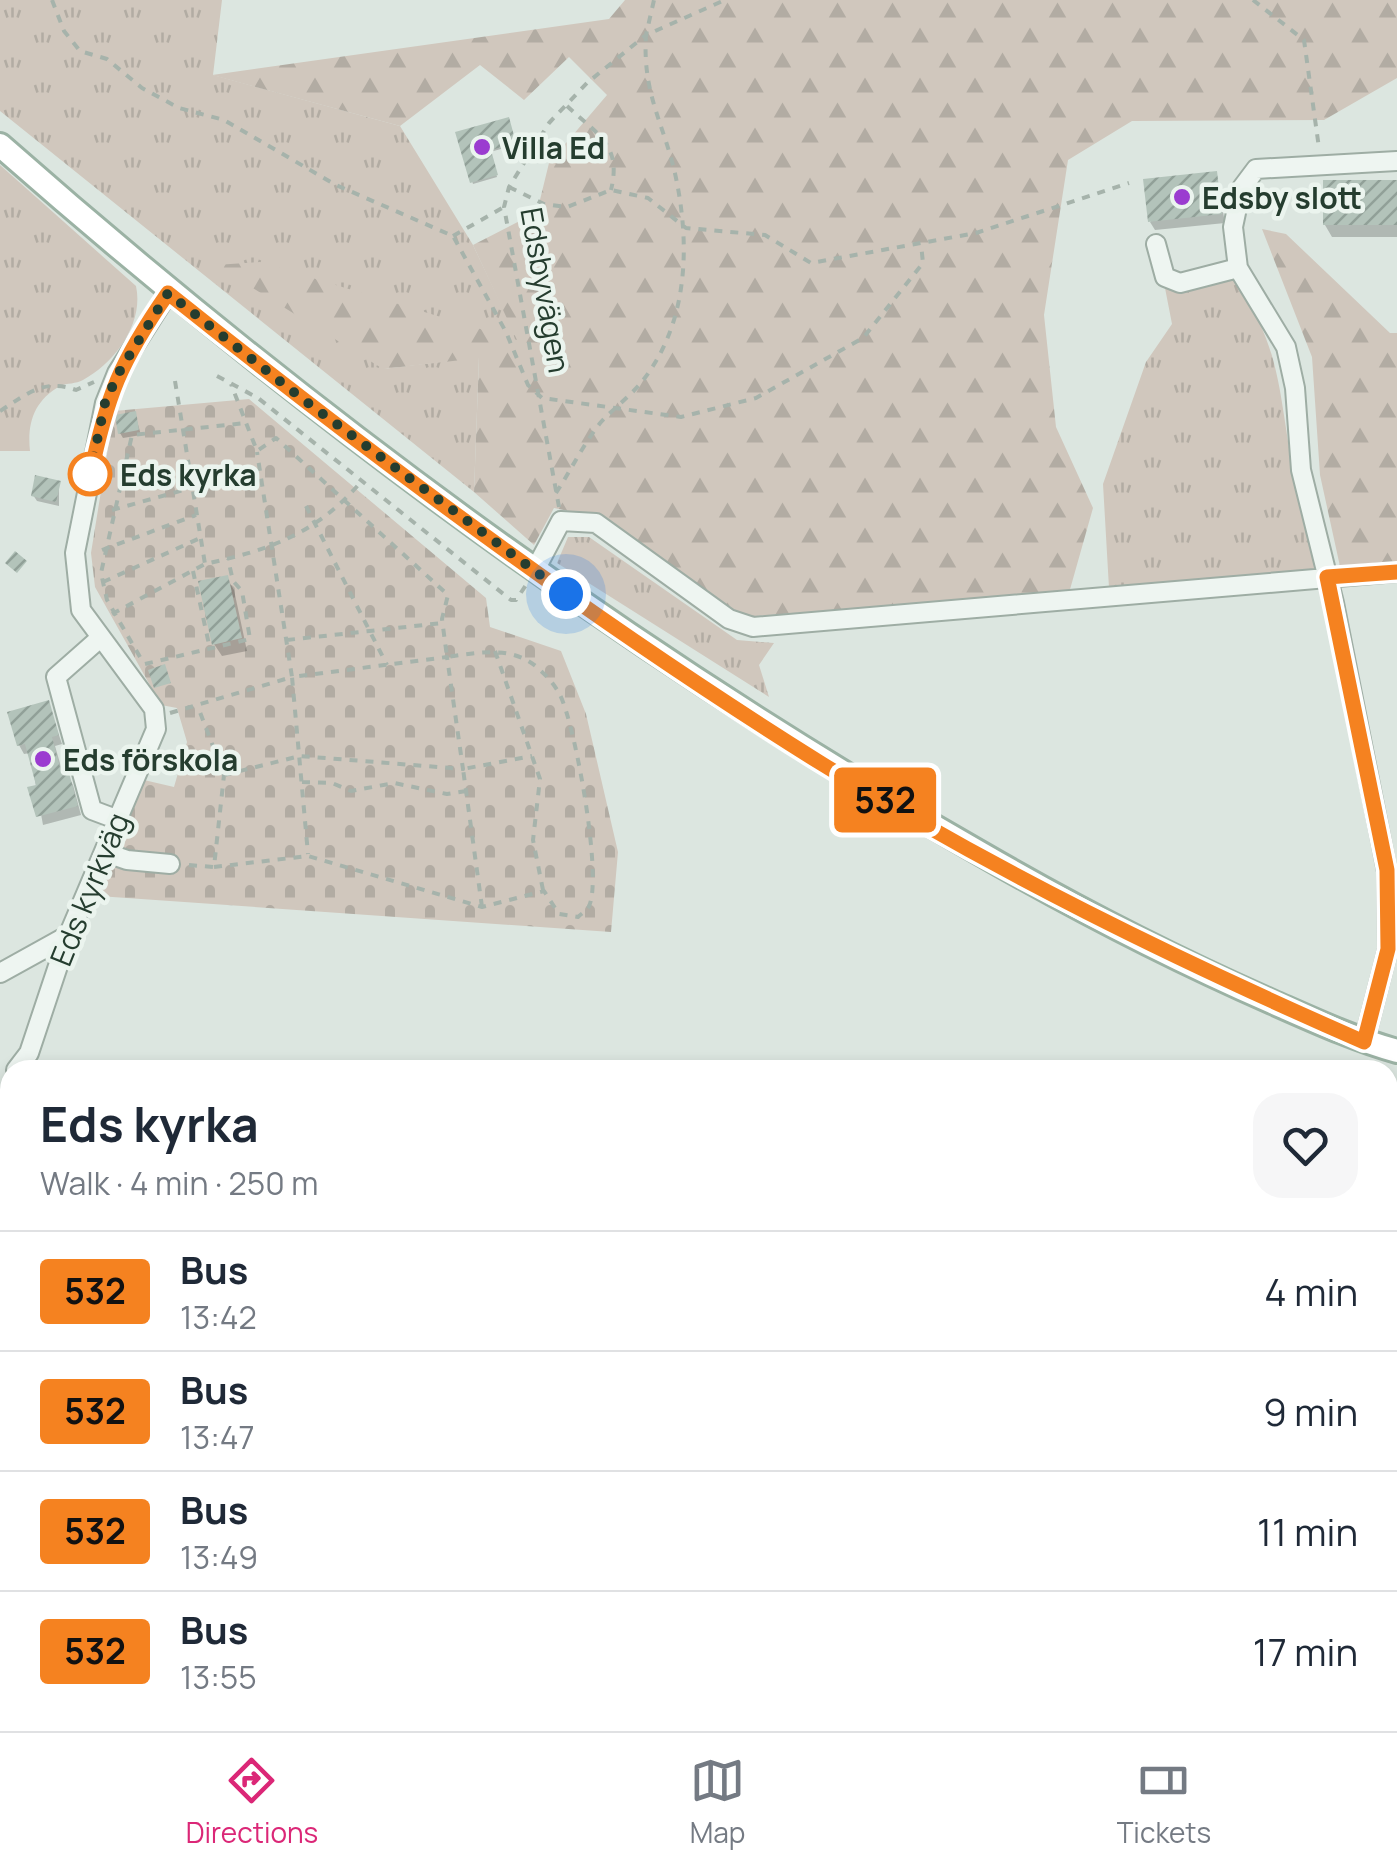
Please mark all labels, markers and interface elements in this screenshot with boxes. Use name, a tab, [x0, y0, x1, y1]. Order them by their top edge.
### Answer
place label: Villa Ed	[502, 127, 605, 168]
marker: Villa Ed	[471, 136, 493, 158]
place label: Edsby slott	[1202, 177, 1362, 218]
marker: Edsby slott	[1171, 186, 1193, 208]
street label: Edsbyvägen	[511, 204, 581, 376]
marker: Eds kyrka	[69, 453, 111, 495]
place label: Eds kyrka	[120, 454, 257, 495]
your location	[541, 569, 591, 619]
place label: Eds förskola	[63, 739, 238, 780]
marker: Eds förskola	[32, 748, 54, 770]
line badge: 532	[828, 768, 942, 832]
text: 532	[854, 776, 916, 824]
street label: Eds kyrkväg	[40, 806, 138, 972]
text: Eds kyrka	[40, 1091, 259, 1156]
button: heart	[1253, 1093, 1358, 1198]
text: Walk · 4 min · 250 m	[40, 1161, 318, 1205]
text: Bus	[180, 1243, 248, 1295]
text: 4 min	[1264, 1265, 1358, 1317]
text: 532	[64, 1267, 126, 1315]
text: 13:42	[180, 1295, 257, 1339]
text: Bus	[180, 1363, 248, 1415]
text: 9 min	[1263, 1385, 1358, 1437]
text: 532	[64, 1387, 126, 1435]
text: 13:47	[180, 1415, 255, 1459]
text: Bus	[180, 1483, 248, 1535]
text: 11 min	[1257, 1505, 1358, 1557]
text: 532	[64, 1507, 126, 1555]
text: 13:49	[180, 1535, 258, 1579]
text: Bus	[180, 1603, 248, 1655]
text: 17 min	[1253, 1625, 1358, 1677]
text: 532	[64, 1627, 126, 1675]
text: 13:55	[180, 1655, 257, 1699]
tab: Directions	[186, 1753, 318, 1851]
tab: Map	[690, 1753, 745, 1851]
tab: Tickets	[1117, 1753, 1211, 1851]

